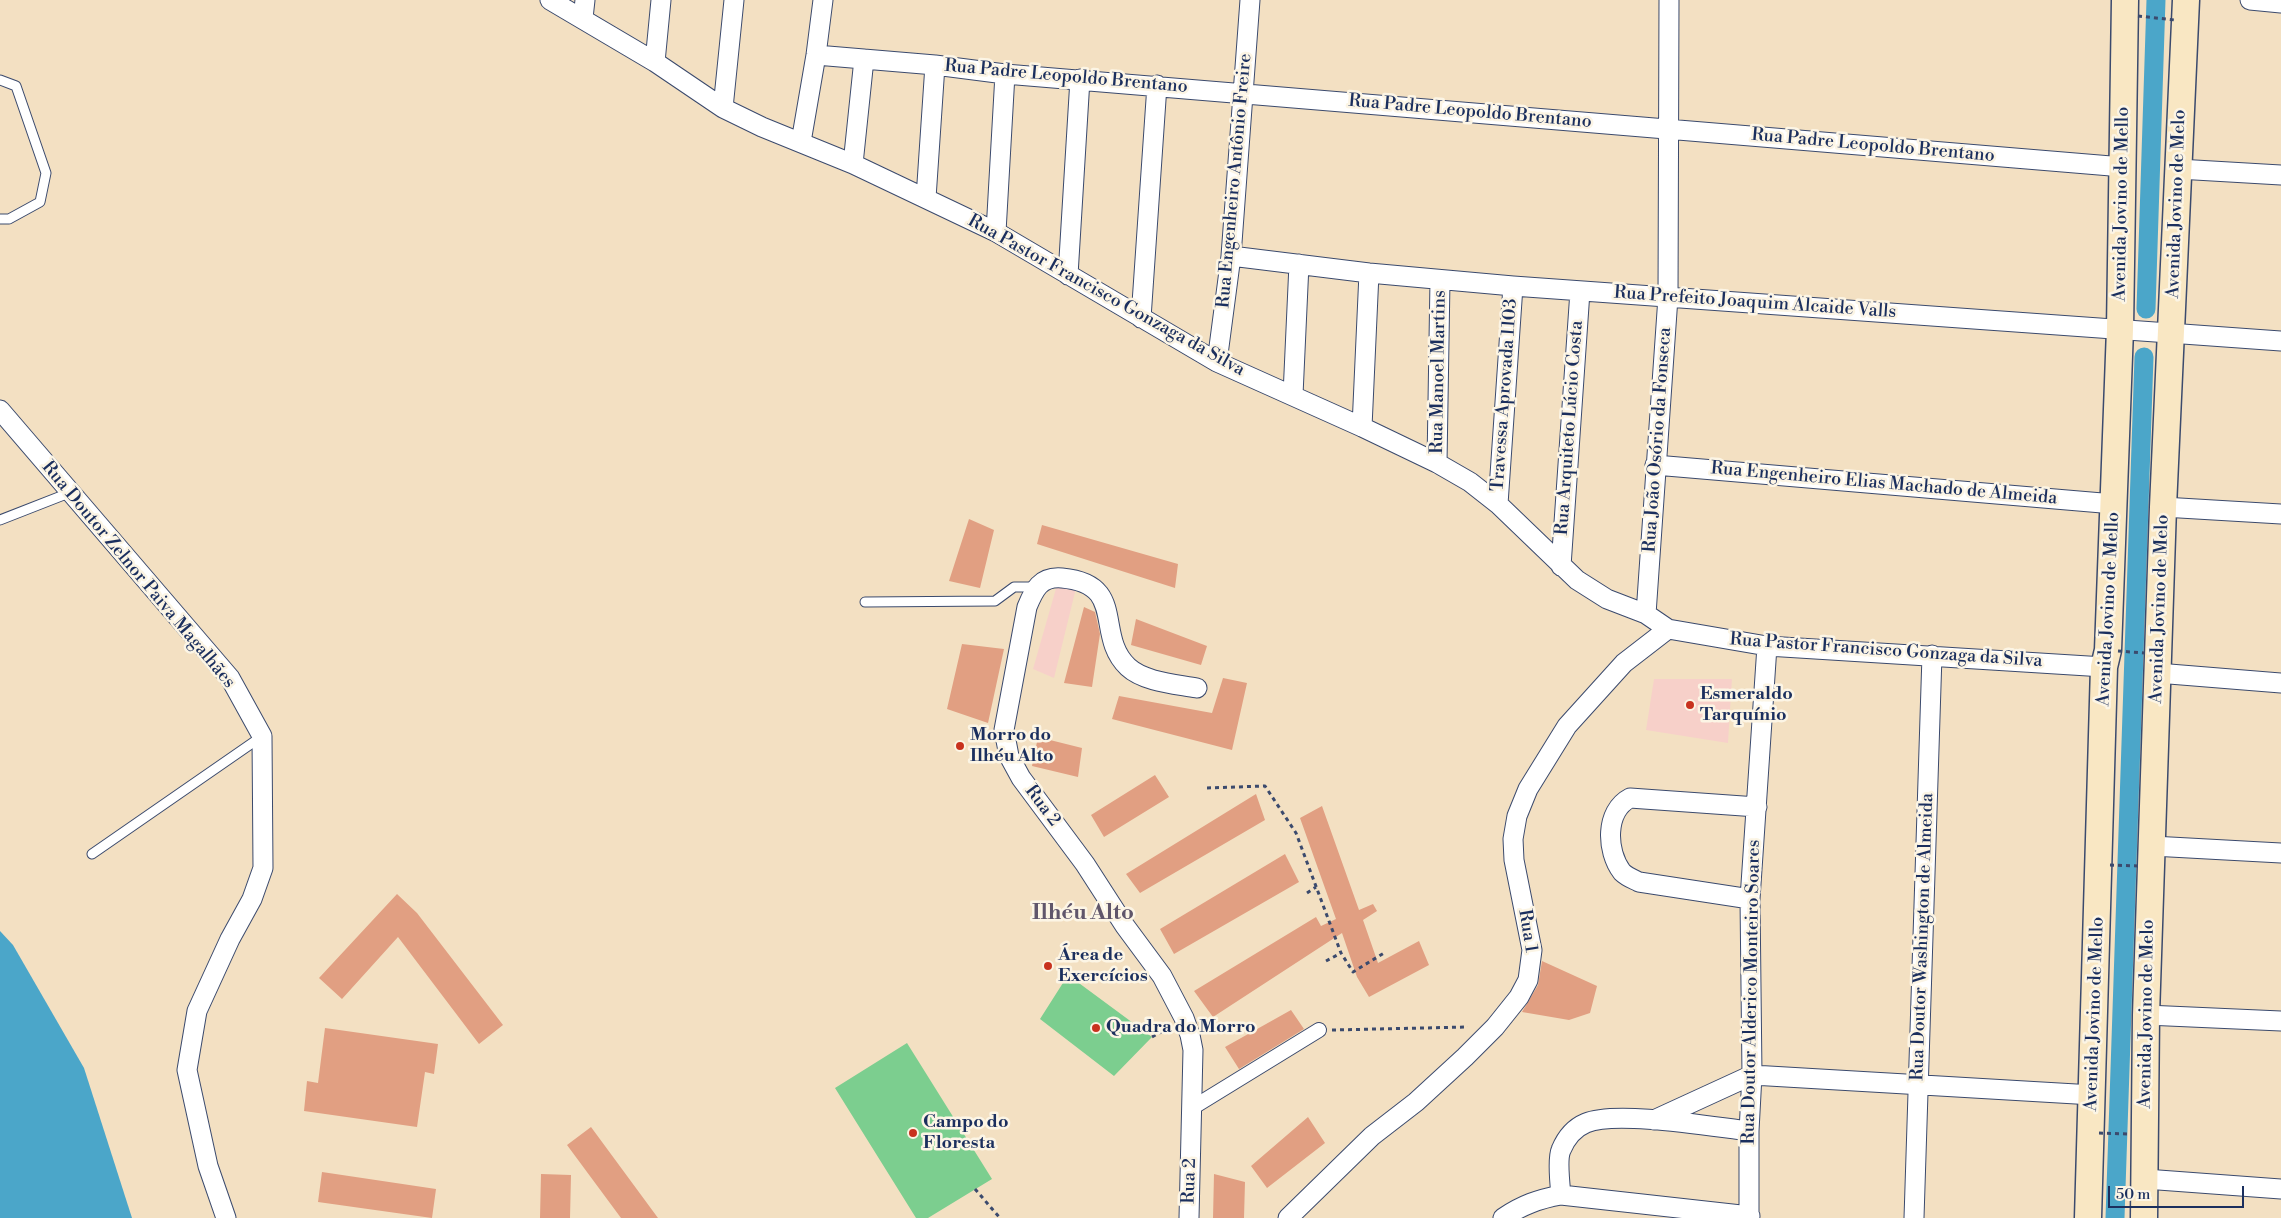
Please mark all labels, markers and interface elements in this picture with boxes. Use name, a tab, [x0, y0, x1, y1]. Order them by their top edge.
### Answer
street label: Rua Engenheiro Antônio Freire	[1213, 53, 1257, 309]
street label: Rua Padre Leopoldo Brentano	[943, 56, 1189, 98]
street label: Rua Padre Leopoldo Brentano	[1347, 91, 1593, 133]
street label: Avenida Jovino de Mello	[2110, 106, 2134, 302]
street label: Avenida Jovino de Melo	[2163, 109, 2191, 299]
street label: Rua Padre Leopoldo Brentano	[1750, 125, 1996, 167]
street label: Rua Pastor Francisco Gonzaga da Silva	[964, 211, 1248, 381]
street label: Rua Prefeito Joaquim Alcaide Valls	[1613, 282, 1897, 324]
street label: Rua Manoel Martins	[1427, 290, 1451, 454]
street label: Travessa Aprovada 1103	[1487, 298, 1523, 492]
street label: Rua Arquiteto Lúcio Costa	[1552, 320, 1588, 536]
street label: Rua João Osório da Fonseca	[1639, 327, 1677, 553]
street label: Rua Doutor Zelnor Paiva Magalhães	[37, 457, 239, 693]
street label: Rua Engenheiro Elias Machado de Almeida	[1710, 458, 2058, 510]
street label: Avenida Jovino de Mello	[2093, 511, 2125, 707]
street label: Avenida Jovino de Melo	[2146, 514, 2174, 704]
street label: Rua Pastor Francisco Gonzaga da Silva	[1729, 629, 2043, 673]
place label: Esmeraldo Tarquínio	[1700, 684, 1793, 726]
marker: Esmeraldo Tarquínio	[1684, 699, 1696, 711]
place label: Morro do Ilhéu Alto	[970, 725, 1054, 768]
marker: Morro do Ilhéu Alto	[954, 740, 966, 752]
street label: Rua 2	[1020, 781, 1064, 831]
street label: Rua Doutor Washington de Almeida	[1907, 793, 1939, 1081]
street label: Rua Doutor Alderico Monteiro Soares	[1739, 839, 1765, 1145]
district label: Ilhéu Alto	[1032, 901, 1134, 927]
street label: Rua 1	[1513, 908, 1541, 954]
street label: Avenida Jovino de Mello	[2081, 916, 2109, 1112]
street label: Avenida Jovino de Melo	[2135, 919, 2159, 1109]
place label: Área de Exercícios	[1058, 945, 1148, 988]
marker: Área de Exercícios	[1042, 960, 1054, 972]
place label: Quadra do Morro	[1106, 1017, 1256, 1039]
marker: Quadra do Morro	[1090, 1022, 1102, 1034]
place label: Campo do Floresta	[923, 1112, 1009, 1154]
marker: Campo do Floresta	[907, 1127, 919, 1139]
street label: Rua 2	[1178, 1158, 1202, 1204]
scale bar	[2111, 1176, 2247, 1208]
text: 50 m	[2116, 1185, 2150, 1204]

